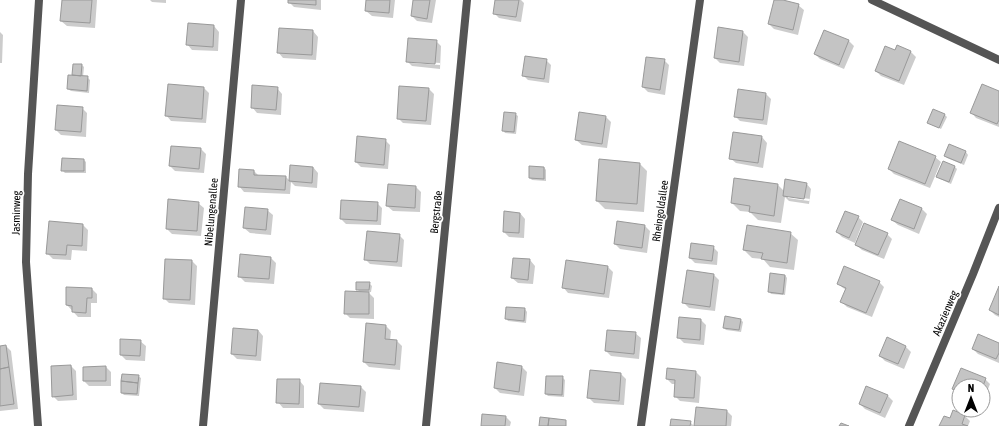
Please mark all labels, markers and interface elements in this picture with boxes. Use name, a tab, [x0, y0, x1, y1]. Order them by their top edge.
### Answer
street label: Nibelungenallee	[202, 177, 220, 247]
street label: Rheingoldallee	[650, 179, 670, 243]
street label: Jasminweg	[10, 190, 22, 235]
street label: Bergstraße	[428, 190, 444, 234]
street label: Akazienweg	[930, 288, 960, 338]
north arrow	[951, 378, 991, 418]
text: N	[968, 382, 974, 394]

